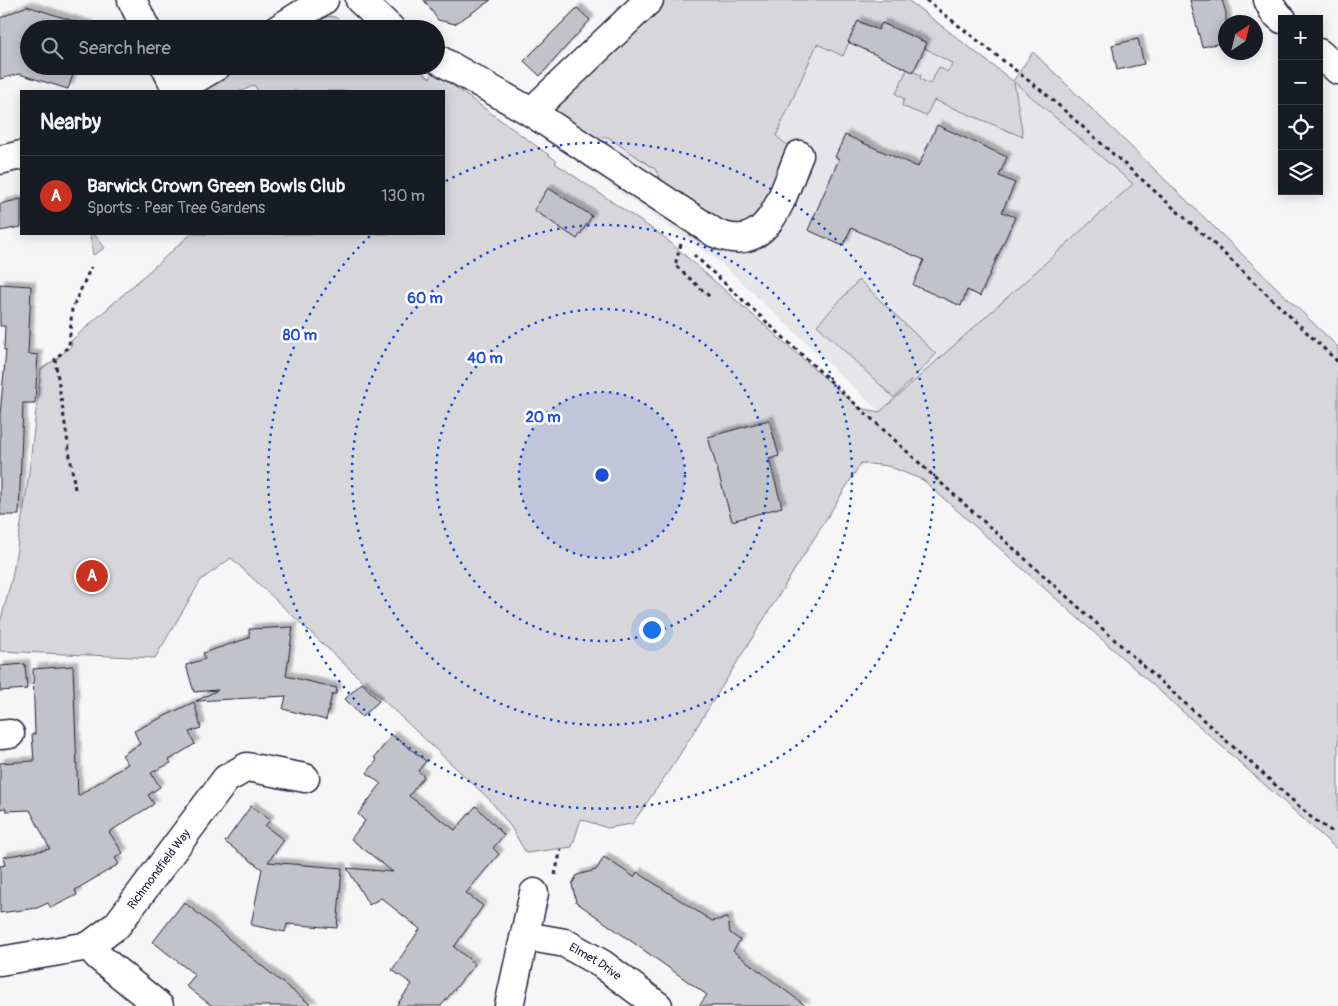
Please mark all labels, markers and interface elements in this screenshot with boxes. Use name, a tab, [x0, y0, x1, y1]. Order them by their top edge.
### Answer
north arrow	[1218, 15, 1263, 60]
map controls	[1278, 15, 1323, 195]
button: +	[1278, 15, 1323, 60]
search box	[20, 20, 445, 75]
icon: search	[38, 34, 66, 62]
text: Search here	[78, 36, 171, 60]
button: −	[1278, 60, 1323, 105]
button: locate	[1278, 105, 1323, 150]
text: Nearby	[40, 109, 101, 136]
button: layers	[1278, 150, 1323, 195]
text: Barwick Crown Green Bowls Club	[87, 174, 345, 198]
text: A	[51, 186, 61, 206]
text: 130 m	[381, 186, 425, 206]
text: Sports · Pear Tree Gardens	[87, 198, 265, 218]
text: 60 m	[407, 289, 443, 308]
text: 80 m	[283, 326, 317, 345]
text: 40 m	[467, 349, 503, 368]
text: 20 m	[525, 408, 561, 427]
centre of rings	[593, 466, 611, 484]
pin: A	[76, 557, 108, 595]
your location	[639, 617, 665, 643]
street label: Richmondfield Way	[124, 826, 193, 912]
street label: Elmet Drive	[567, 939, 624, 983]

